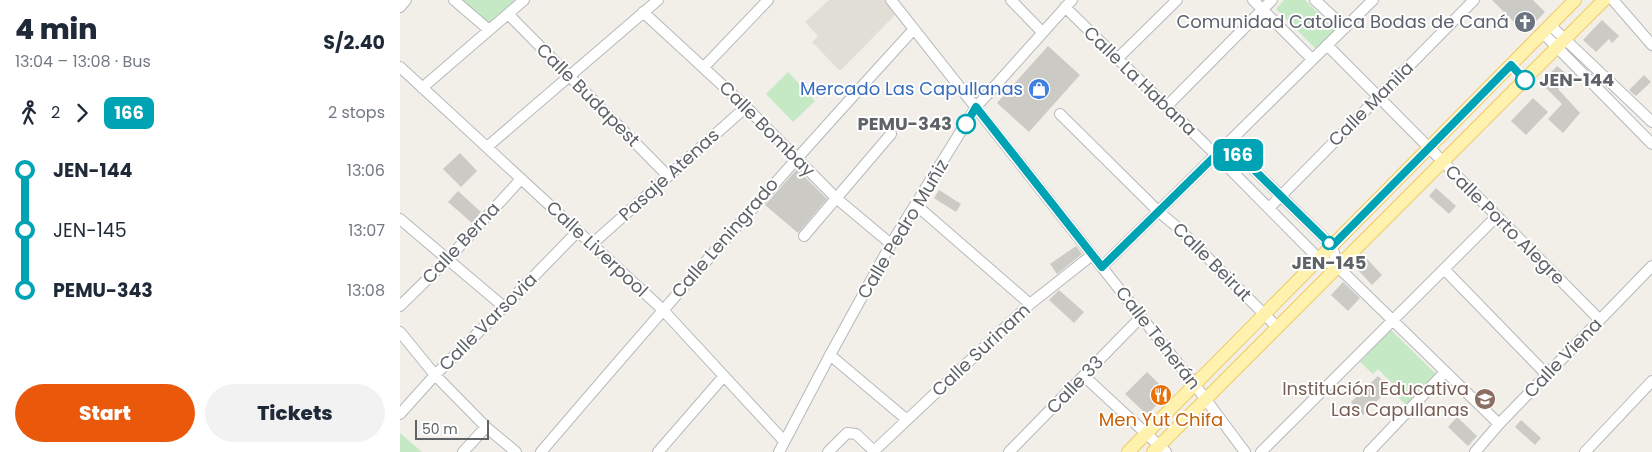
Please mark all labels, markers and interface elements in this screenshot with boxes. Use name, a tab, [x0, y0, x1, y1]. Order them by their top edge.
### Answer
place label: Comunidad Catolica Bodas de Caná	[1176, 9, 1509, 34]
text: 4 min	[15, 10, 97, 49]
church icon: Comunidad Catolica Bodas de Caná	[1513, 10, 1537, 34]
street label: Calle La Habana	[1078, 20, 1202, 141]
text: S/2.40	[323, 29, 385, 56]
street label: Calle Budapest	[531, 37, 646, 152]
text: 13:04 – 13:08 · Bus	[15, 50, 151, 73]
street label: Calle Manila	[1323, 56, 1419, 152]
place label: JEN-144	[1539, 67, 1614, 92]
marker: JEN-144	[1515, 70, 1535, 90]
street label: Calle Bombay	[714, 75, 821, 182]
place label: Mercado Las Capullanas	[800, 76, 1023, 101]
shop icon: Mercado Las Capullanas	[1027, 77, 1051, 101]
icon: walk	[15, 99, 43, 127]
icon: forward	[68, 99, 96, 127]
text: 166	[114, 100, 144, 125]
text: 2	[51, 101, 60, 124]
text: 2 stops	[328, 101, 385, 124]
place label: PEMU-343	[857, 111, 952, 136]
marker: PEMU-343	[956, 114, 976, 134]
street label: Pasaje Atenas	[613, 123, 724, 227]
line badge: 166	[1209, 139, 1267, 171]
text: 166	[1223, 142, 1253, 167]
street label: Calle Pedro Muñiz	[851, 154, 954, 303]
text: JEN-144	[53, 157, 132, 184]
text: 13:06	[347, 159, 385, 182]
street label: Calle Porto Alegre	[1440, 159, 1571, 290]
street label: Calle Leningrado	[665, 172, 784, 303]
street label: Calle Liverpool	[541, 195, 654, 302]
street label: Calle Berna	[416, 196, 505, 289]
text: JEN-145	[53, 217, 127, 244]
street label: Calle Beirut	[1167, 217, 1257, 307]
text: 13:07	[348, 219, 385, 242]
marker: JEN-145	[1322, 236, 1336, 250]
place label: JEN-145	[1292, 250, 1366, 275]
street label: Calle Varsovia	[433, 267, 542, 376]
text: PEMU-343	[53, 277, 153, 304]
text: 13:08	[347, 279, 385, 302]
street label: Calle Teherán	[1110, 281, 1207, 395]
street label: Calle Surinam	[926, 297, 1035, 402]
street label: Calle Viena	[1518, 312, 1607, 403]
street label: Calle 33	[1041, 350, 1109, 419]
place label: Institución Educativa Las Capullanas	[1282, 376, 1469, 422]
restaurant icon: Men Yut Chifa	[1149, 383, 1173, 407]
button: Start	[15, 384, 195, 442]
button: Tickets	[205, 384, 385, 442]
school or university icon: Institución Educativa Las Capullanas	[1473, 387, 1497, 411]
place label: Men Yut Chifa	[1099, 407, 1223, 432]
scale bar	[415, 417, 489, 440]
text: 50 m	[422, 419, 458, 439]

